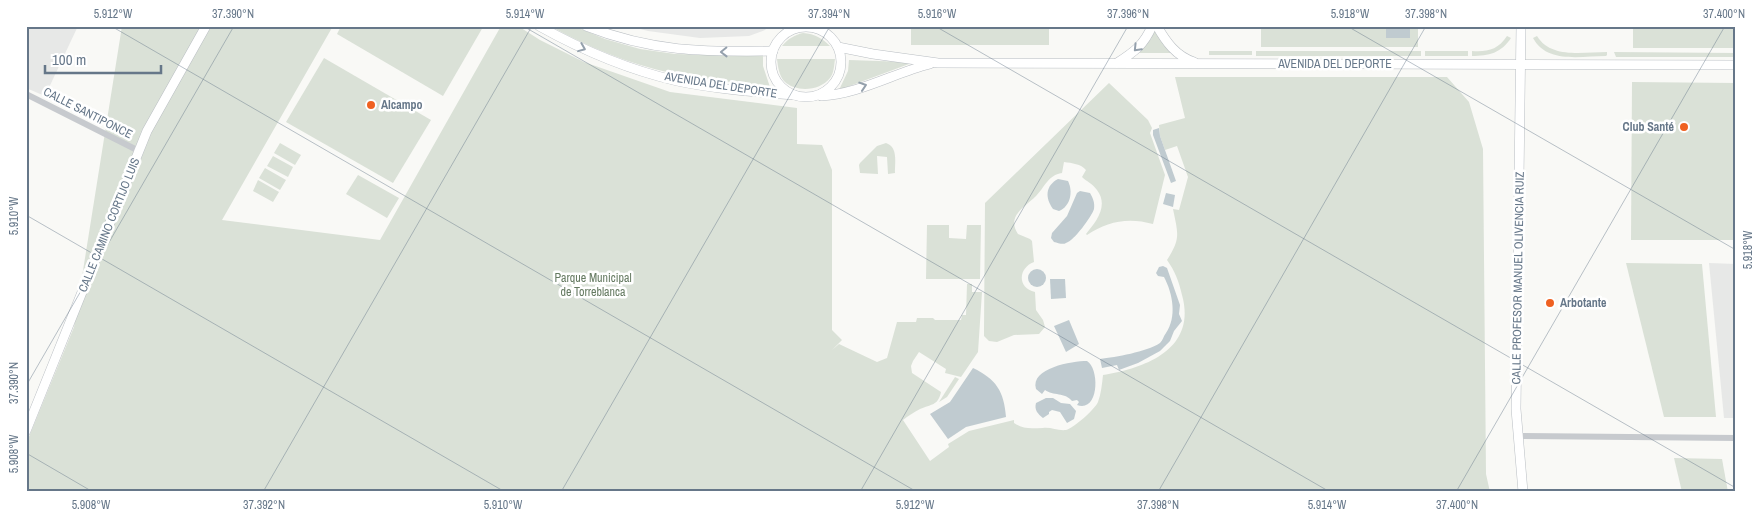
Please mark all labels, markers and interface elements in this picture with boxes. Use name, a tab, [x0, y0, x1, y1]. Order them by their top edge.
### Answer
text: 5.912°W	[94, 6, 133, 22]
text: 37.390°N	[212, 6, 254, 22]
text: 5.914°W	[506, 6, 545, 22]
text: 37.394°N	[808, 6, 850, 22]
text: 5.916°W	[918, 6, 957, 22]
text: 37.396°N	[1107, 6, 1149, 22]
text: 5.918°W	[1331, 6, 1370, 22]
text: 37.398°N	[1405, 6, 1447, 22]
text: 37.400°N	[1703, 6, 1745, 22]
scale bar	[45, 42, 161, 74]
one-way arrow	[577, 42, 586, 52]
one-way arrow	[1134, 42, 1143, 51]
one-way arrow	[720, 46, 728, 57]
text: 100 m	[52, 49, 86, 70]
street label: AVENIDA DEL DEPORTE	[1277, 56, 1392, 72]
street label: AVENIDA DEL DEPORTE	[663, 68, 778, 102]
one-way arrow	[858, 82, 867, 92]
street label: CALLE SANTIPONCE	[41, 84, 135, 142]
place label: Alcampo	[381, 97, 423, 113]
marker: Alcampo	[365, 99, 377, 111]
place label: Club Santé	[1623, 119, 1675, 135]
marker: Club Santé	[1678, 121, 1690, 133]
street label: CALLE CAMINO CORTIJO LUIS	[75, 155, 143, 295]
street label: CALLE PROFESOR MANUEL OLIVENCIA RUIZ	[1508, 171, 1528, 385]
text: 5.910°W	[6, 196, 22, 235]
text: 5.918°W	[1740, 230, 1756, 269]
park label: Parque Municipal de Torreblanca	[554, 270, 632, 300]
place label: Arbotante	[1560, 295, 1607, 311]
marker: Arbotante	[1544, 297, 1556, 309]
text: 37.390°N	[6, 362, 22, 404]
text: 5.908°W	[6, 434, 22, 473]
text: 5.908°W	[72, 497, 111, 513]
text: 37.392°N	[243, 497, 285, 513]
text: 5.910°W	[484, 497, 523, 513]
text: 5.912°W	[896, 497, 935, 513]
text: 37.398°N	[1137, 497, 1179, 513]
text: 5.914°W	[1308, 497, 1347, 513]
text: 37.400°N	[1436, 497, 1478, 513]

